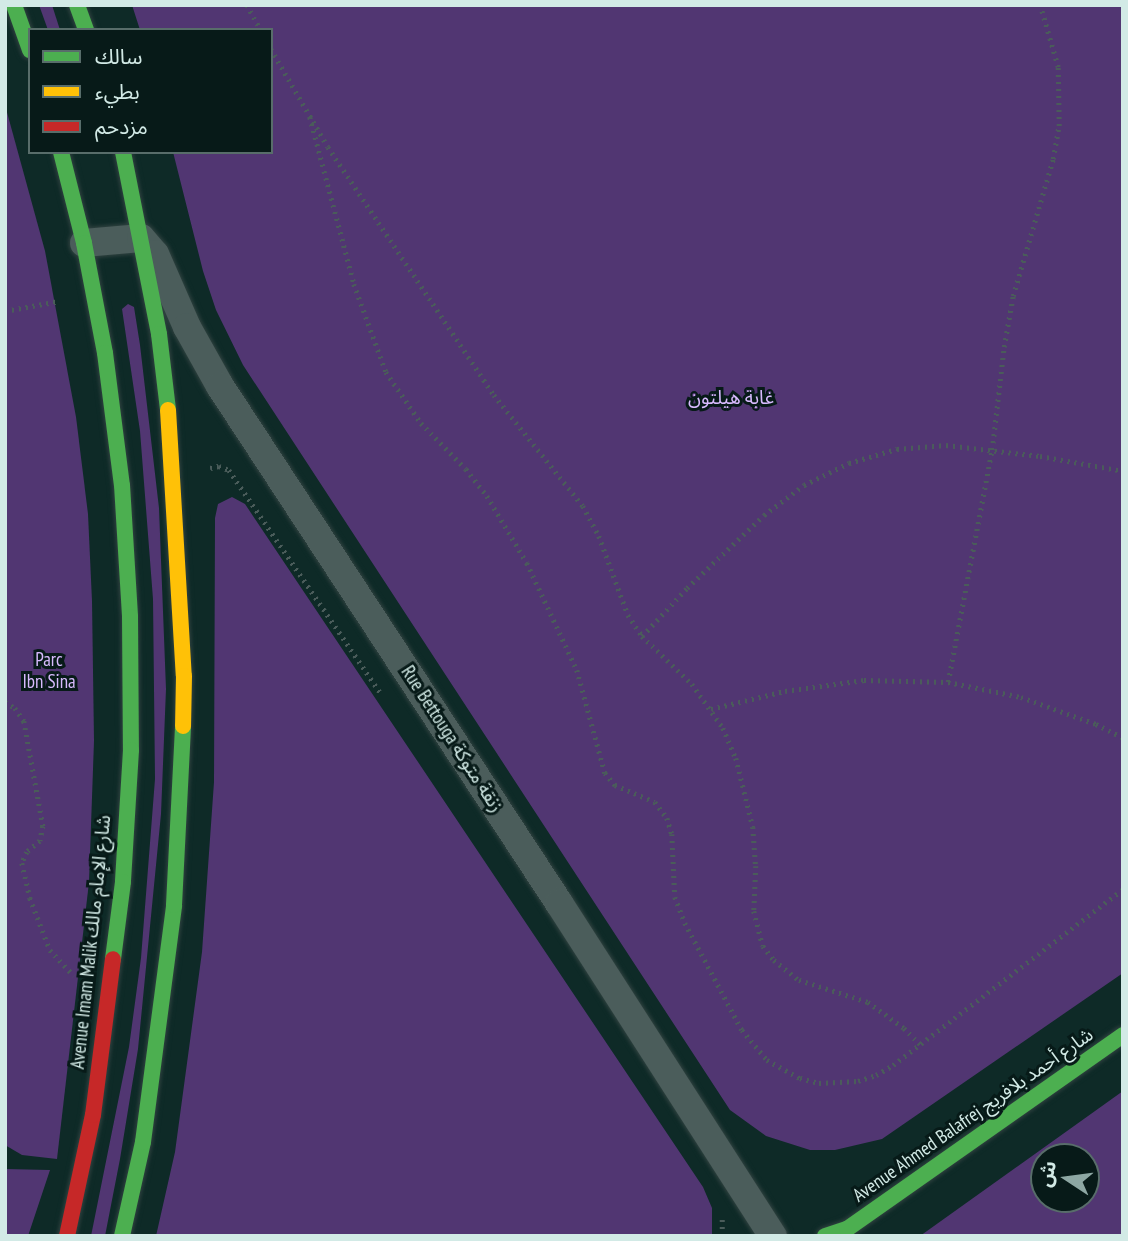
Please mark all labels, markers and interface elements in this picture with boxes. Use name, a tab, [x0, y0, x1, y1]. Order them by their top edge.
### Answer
legend	[28, 28, 273, 154]
text: سالك	[95, 43, 142, 70]
text: بطيء	[95, 78, 140, 105]
text: مزدحم	[95, 113, 148, 140]
park label: غابة هيلتون	[688, 387, 774, 409]
park label: Parc Ibn Sina	[22, 649, 76, 693]
street label: Rue Bettouga زنقة متوكة	[396, 662, 508, 816]
street label: Avenue Imam Malik شارع الإمام مالك	[66, 814, 116, 1070]
street label: Avenue Ahmed Balafrej شارع أحمد بلافريج	[848, 1023, 1098, 1207]
north arrow	[1030, 1143, 1100, 1213]

